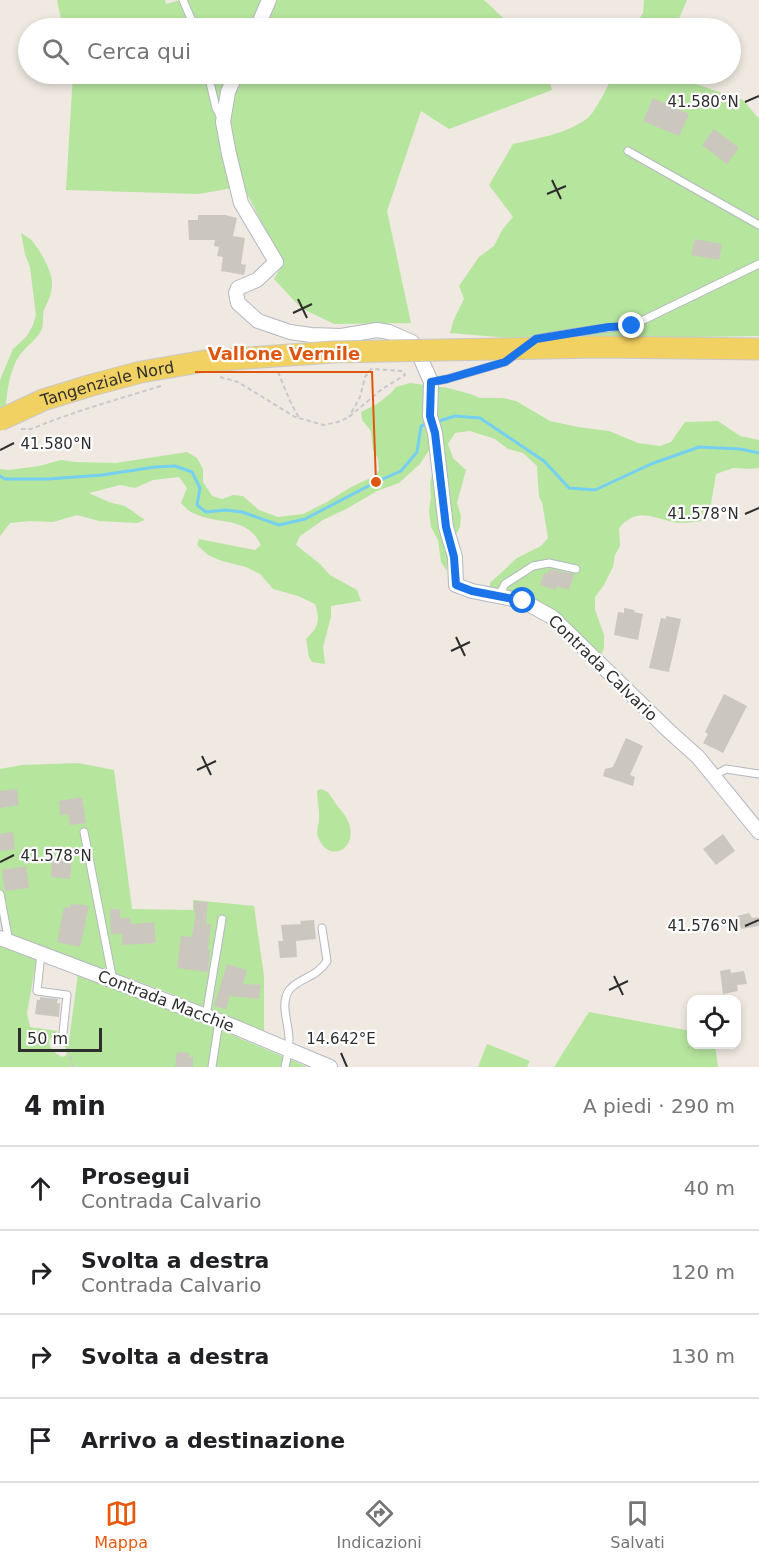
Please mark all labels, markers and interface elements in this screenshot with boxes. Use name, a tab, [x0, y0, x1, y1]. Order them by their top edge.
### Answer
search box	[18, 18, 741, 84]
icon: search	[39, 35, 72, 68]
text: Cerca qui	[87, 39, 191, 64]
text: 41.580°N	[667, 93, 739, 111]
route end	[618, 312, 644, 338]
callout: Vallone Vernile	[195, 336, 372, 372]
text: Vallone Vernile	[208, 343, 360, 364]
street label: Tangenziale Nord	[37, 357, 176, 410]
text: 41.580°N	[20, 435, 92, 453]
text: 41.578°N	[667, 505, 739, 523]
route start	[509, 587, 535, 613]
street label: Contrada Calvario	[544, 611, 662, 725]
text: 41.578°N	[20, 847, 92, 865]
text: 41.576°N	[667, 917, 739, 935]
street label: Contrada Macchie	[95, 966, 237, 1036]
map controls	[687, 995, 741, 1049]
button: locate	[687, 995, 741, 1049]
scale bar	[18, 1025, 102, 1052]
text: 50 m	[27, 1029, 68, 1048]
text: 14.642°E	[306, 1030, 376, 1048]
text: 4 min	[24, 1091, 106, 1121]
text: A piedi · 290 m	[583, 1094, 735, 1118]
text: Prosegui	[81, 1164, 190, 1189]
icon: ahead	[24, 1172, 57, 1205]
text: 40 m	[684, 1176, 735, 1200]
text: Contrada Calvario	[81, 1189, 261, 1213]
text: Svolta a destra	[81, 1248, 269, 1273]
icon: right	[24, 1256, 57, 1289]
text: 120 m	[671, 1260, 735, 1284]
text: Contrada Calvario	[81, 1273, 261, 1297]
icon: right	[24, 1340, 57, 1373]
text: Svolta a destra	[81, 1344, 269, 1369]
text: 130 m	[671, 1344, 735, 1368]
icon: arrive	[24, 1424, 57, 1457]
text: Arrivo a destinazione	[81, 1428, 345, 1453]
tab: Mappa	[94, 1497, 148, 1552]
tab: Indicazioni	[337, 1497, 422, 1552]
tab: Salvati	[610, 1497, 665, 1552]

